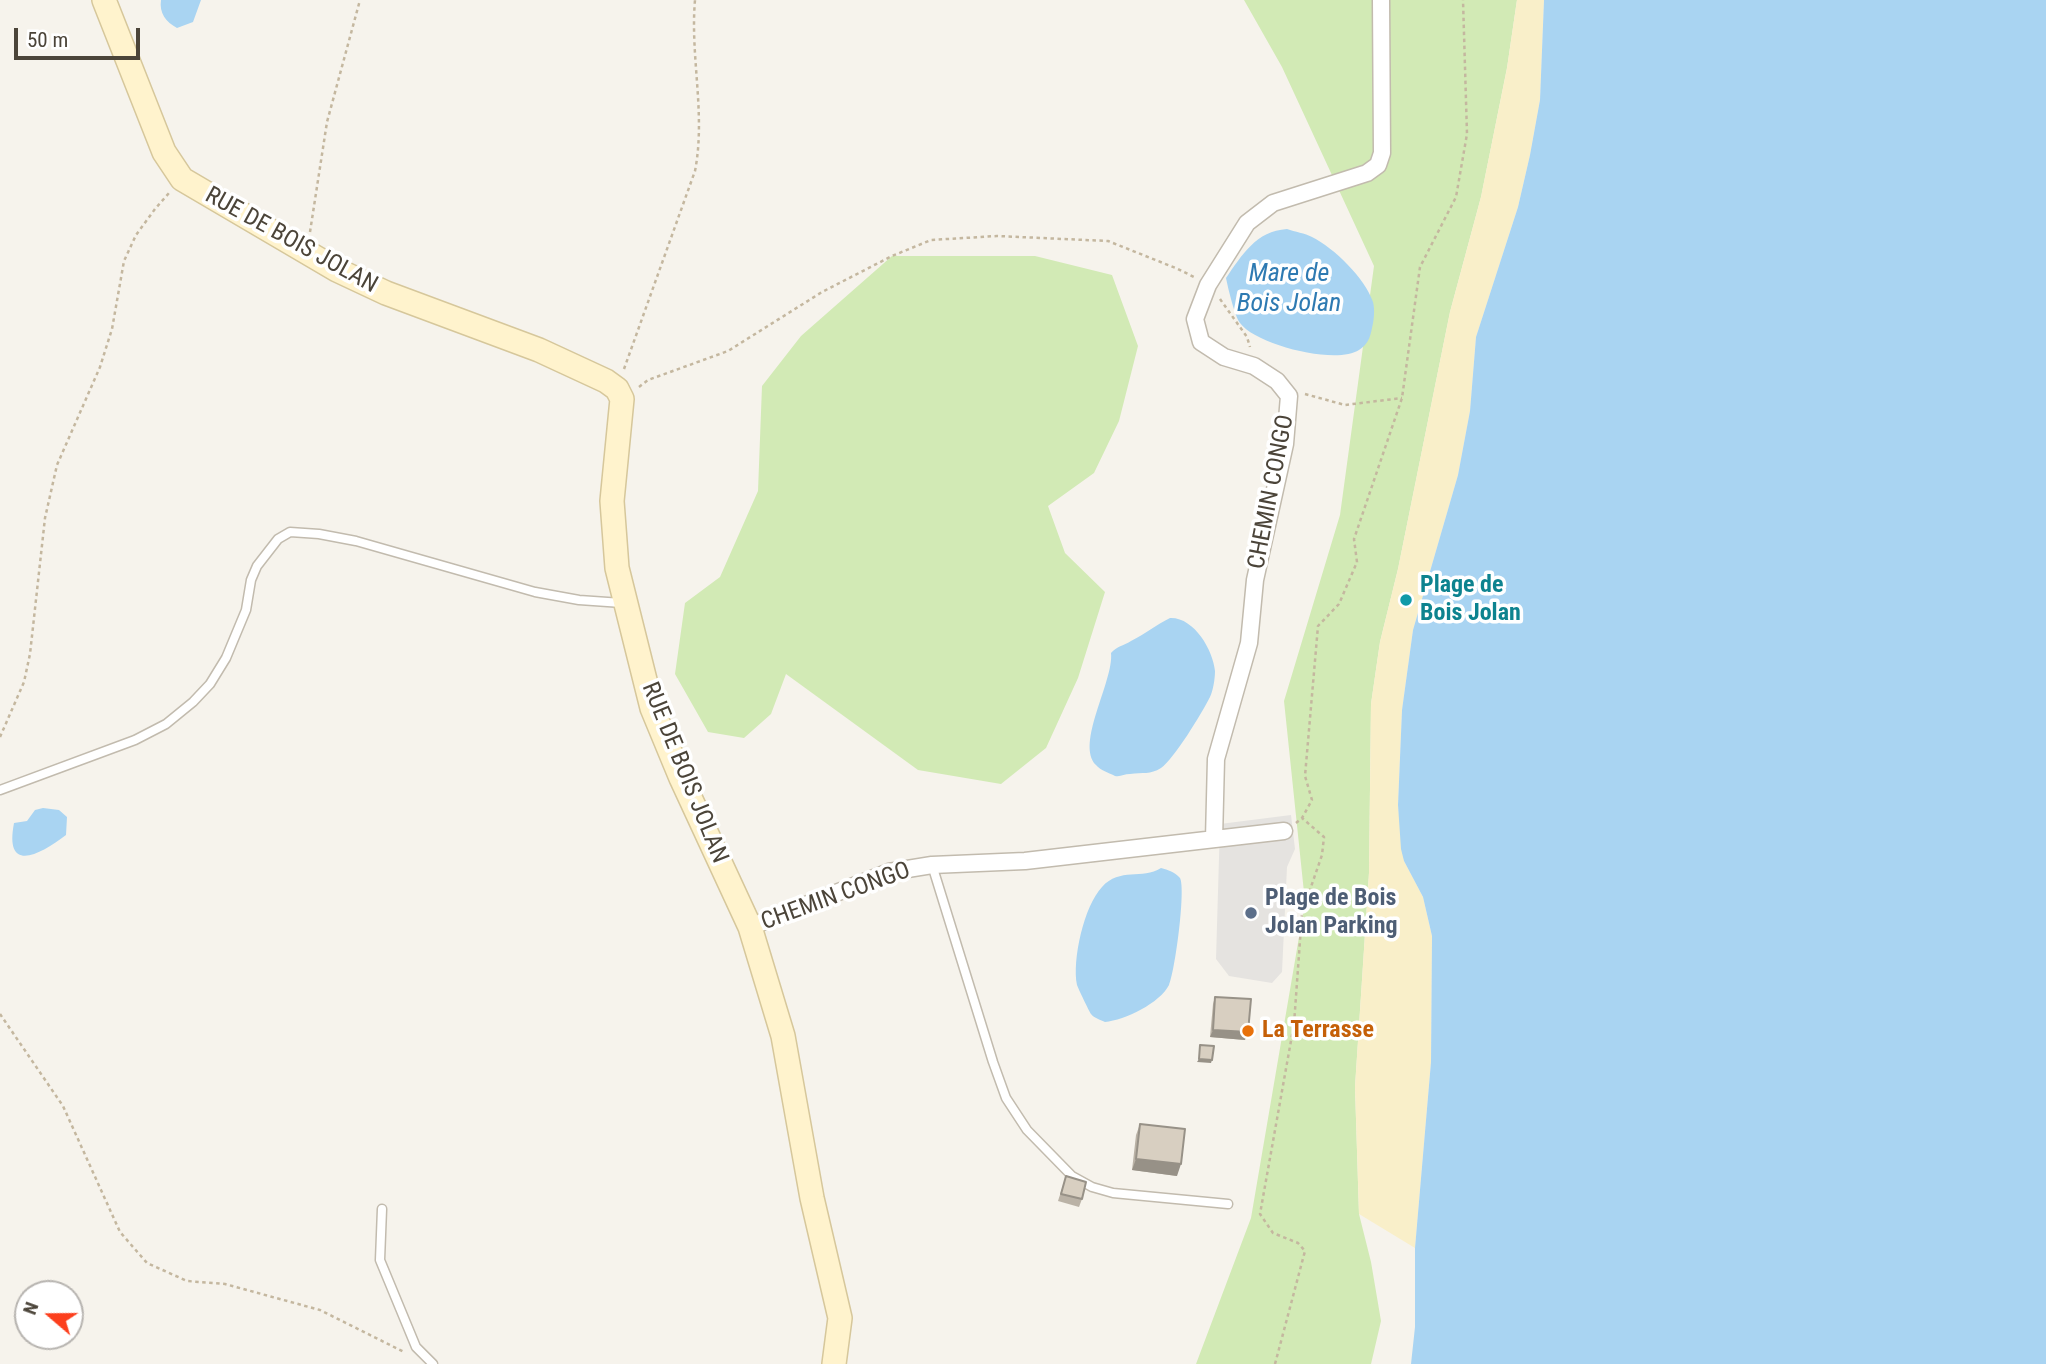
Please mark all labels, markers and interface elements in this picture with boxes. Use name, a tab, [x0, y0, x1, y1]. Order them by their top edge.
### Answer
scale bar	[18, 14, 144, 58]
text: 50 m	[27, 28, 68, 52]
street label: RUE DE BOIS JOLAN	[200, 182, 382, 300]
water label: Mare de Bois Jolan	[1237, 258, 1341, 320]
street label: CHEMIN CONGO	[1243, 412, 1301, 572]
place label: Plage de Bois Jolan	[1420, 572, 1521, 628]
marker: Plage de Bois Jolan	[1398, 592, 1414, 608]
street label: RUE DE BOIS JOLAN	[635, 678, 733, 868]
street label: CHEMIN CONGO	[758, 857, 914, 937]
place label: Plage de Bois Jolan Parking	[1265, 885, 1398, 941]
marker: Plage de Bois Jolan Parking	[1243, 905, 1259, 921]
place label: La Terrasse	[1262, 1017, 1374, 1045]
marker: La Terrasse	[1240, 1023, 1256, 1039]
north arrow	[14, 1280, 84, 1350]
text: N	[18, 1299, 43, 1318]

